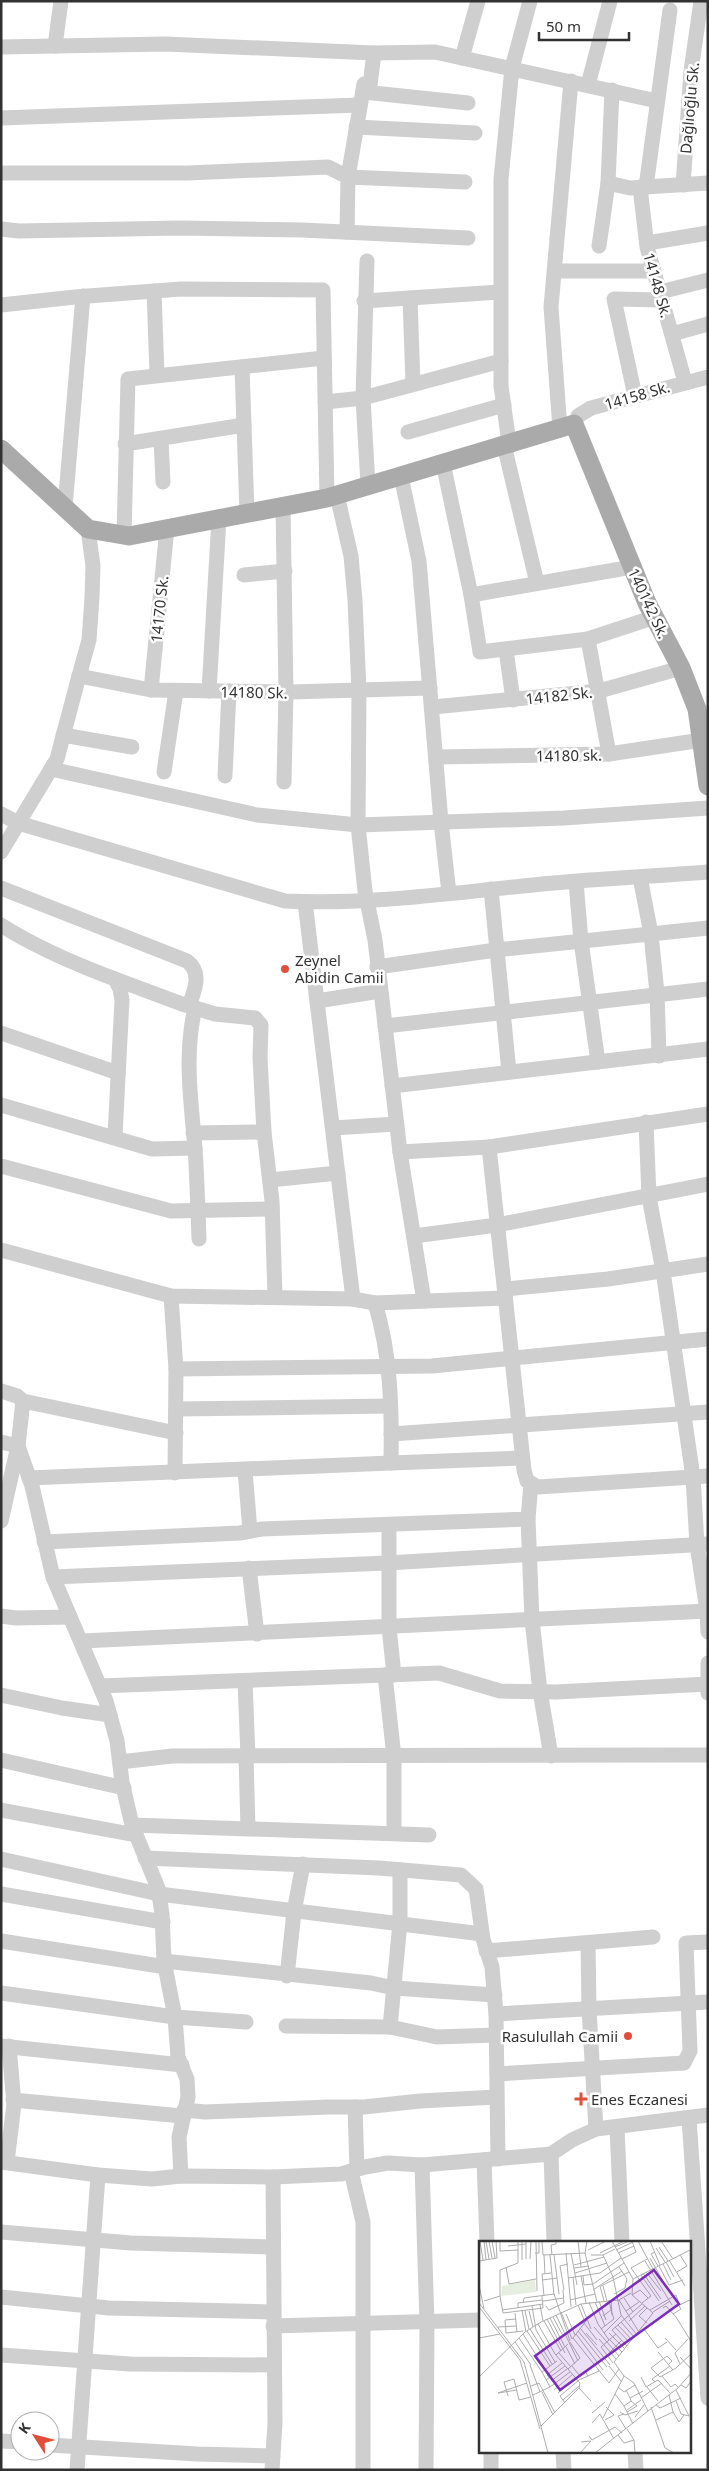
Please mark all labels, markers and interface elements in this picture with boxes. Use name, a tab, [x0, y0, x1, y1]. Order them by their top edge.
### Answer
scale bar	[539, 10, 629, 42]
text: 50 m	[546, 16, 581, 36]
street label: Dağlıoğlu Sk.	[675, 61, 703, 155]
street label: 14148 Sk.	[639, 250, 677, 320]
street label: 14158 Sk.	[602, 376, 672, 414]
street label: 140142 Sk.	[624, 564, 674, 642]
street label: 14170 Sk.	[146, 575, 172, 643]
street label: 14180 Sk.	[220, 681, 288, 703]
street label: 14182 Sk.	[525, 682, 593, 708]
street label: 14180 sk.	[536, 744, 602, 766]
place label: Zeynel Abidin Camii	[295, 950, 384, 987]
marker: Zeynel Abidin Camii	[279, 963, 291, 975]
place label: Rasulullah Camii	[502, 2026, 618, 2046]
marker: Rasulullah Camii	[622, 2030, 634, 2042]
place label: Enes Eczanesi	[591, 2089, 688, 2109]
marker: Enes Eczanesi	[575, 2093, 587, 2105]
inset map	[479, 2241, 692, 2454]
north arrow	[10, 2411, 60, 2461]
text: K	[14, 2418, 35, 2437]

